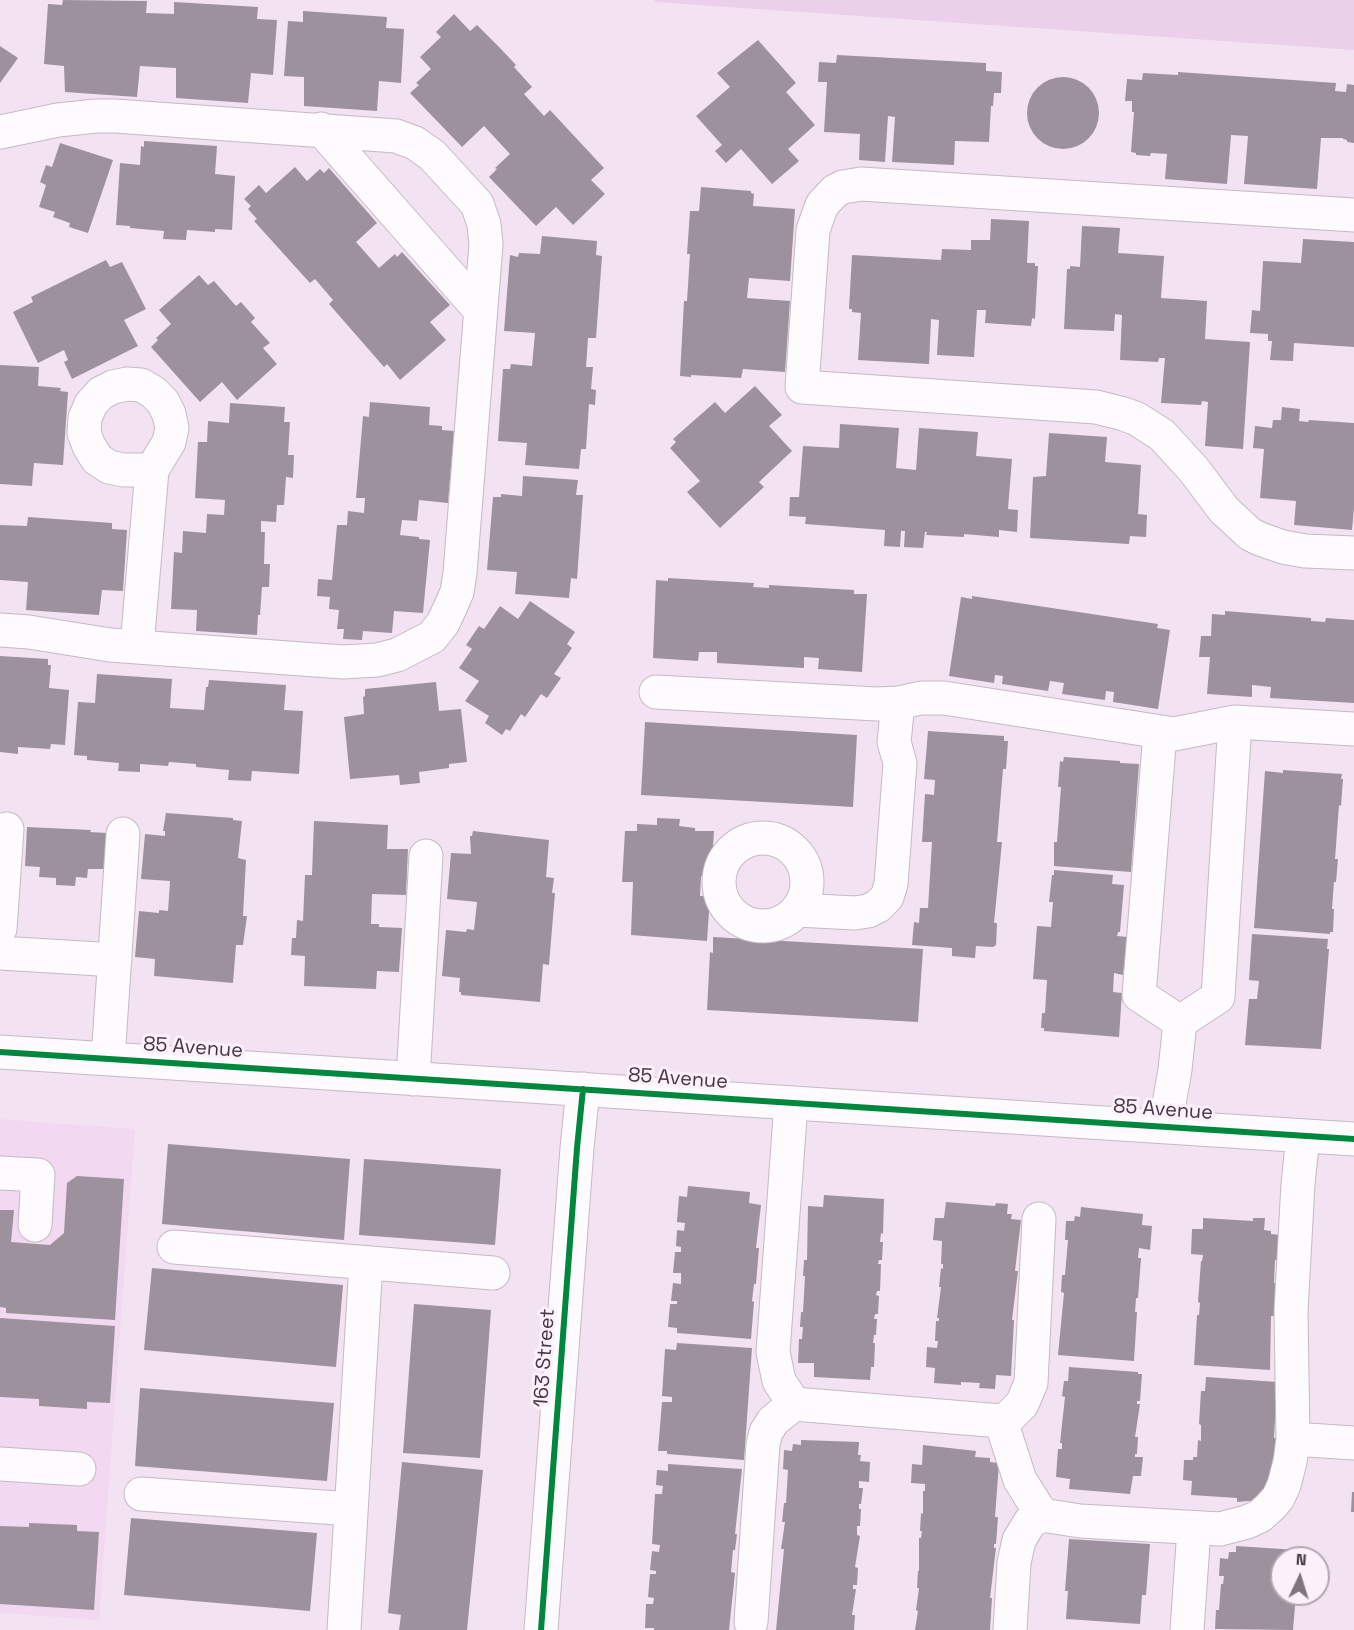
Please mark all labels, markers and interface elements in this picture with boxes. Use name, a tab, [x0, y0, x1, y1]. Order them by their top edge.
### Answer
street label: 85 Avenue	[142, 1033, 244, 1063]
street label: 85 Avenue	[627, 1064, 729, 1094]
street label: 85 Avenue	[1112, 1095, 1214, 1125]
street label: 163 Street	[530, 1308, 560, 1408]
north arrow	[1270, 1546, 1330, 1606]
text: N	[1295, 1549, 1307, 1570]

